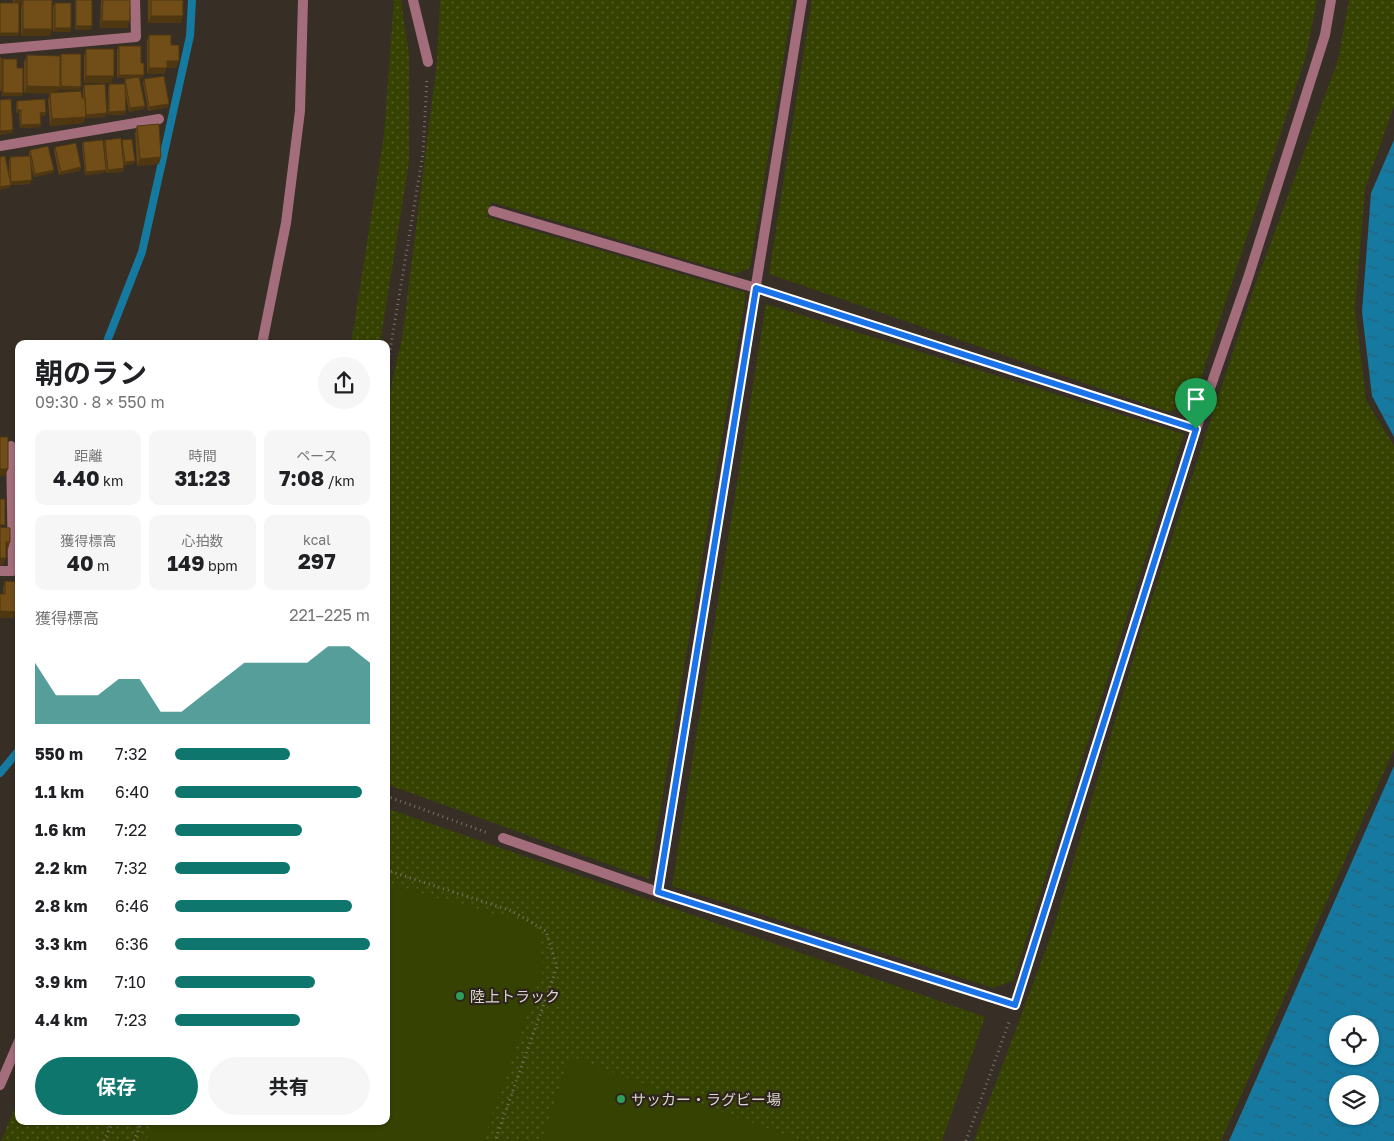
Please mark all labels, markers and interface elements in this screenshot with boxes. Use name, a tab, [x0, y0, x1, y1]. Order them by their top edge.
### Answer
text: 朝のラン	[35, 356, 147, 389]
button: share	[318, 357, 370, 409]
pin	[1175, 378, 1217, 429]
icon: arrive	[1182, 385, 1210, 413]
text: 09:30 · 8 × 550 m	[35, 392, 165, 412]
text: 距離	[74, 447, 102, 464]
text: 時間	[188, 447, 216, 464]
text: ペース	[296, 447, 337, 464]
text: 4.40	[53, 465, 100, 491]
text: 31:23	[175, 465, 230, 491]
text: 7:08	[279, 465, 324, 491]
text: km	[100, 472, 123, 489]
text: /km	[324, 472, 355, 489]
text: kcal	[303, 531, 331, 548]
text: 獲得標高	[60, 532, 116, 549]
text: 心拍数	[181, 532, 223, 549]
text: 297	[298, 548, 336, 574]
text: 40	[67, 550, 94, 576]
text: 149	[167, 550, 205, 576]
text: m	[94, 557, 110, 574]
text: bpm	[205, 557, 238, 574]
text: 221–225 m	[289, 605, 370, 625]
text: 獲得標高	[35, 608, 99, 628]
text: 550 m	[35, 744, 83, 764]
text: 7:32	[115, 744, 147, 764]
text: 1.1 km	[35, 782, 84, 802]
text: 6:40	[115, 782, 149, 802]
text: 1.6 km	[35, 820, 86, 840]
text: 7:22	[115, 820, 147, 840]
text: 2.2 km	[35, 858, 87, 878]
text: 7:32	[115, 858, 147, 878]
text: 2.8 km	[35, 896, 87, 916]
text: 6:46	[115, 896, 149, 916]
text: 3.3 km	[35, 934, 87, 954]
text: 6:36	[115, 934, 149, 954]
text: 3.9 km	[35, 972, 87, 992]
text: 7:10	[115, 972, 146, 992]
place label: 陸上トラック	[470, 987, 560, 1005]
marker: 陸上トラック	[454, 990, 466, 1002]
text: 4.4 km	[35, 1010, 87, 1030]
text: 7:23	[115, 1010, 147, 1030]
map controls	[1329, 1015, 1379, 1125]
button: locate	[1329, 1015, 1379, 1065]
button: 保存	[35, 1057, 198, 1115]
button: 共有	[208, 1057, 370, 1115]
button: layers	[1329, 1075, 1379, 1125]
place label: サッカー・ラグビー場	[631, 1090, 781, 1108]
marker: サッカー・ラグビー場	[615, 1093, 627, 1105]

